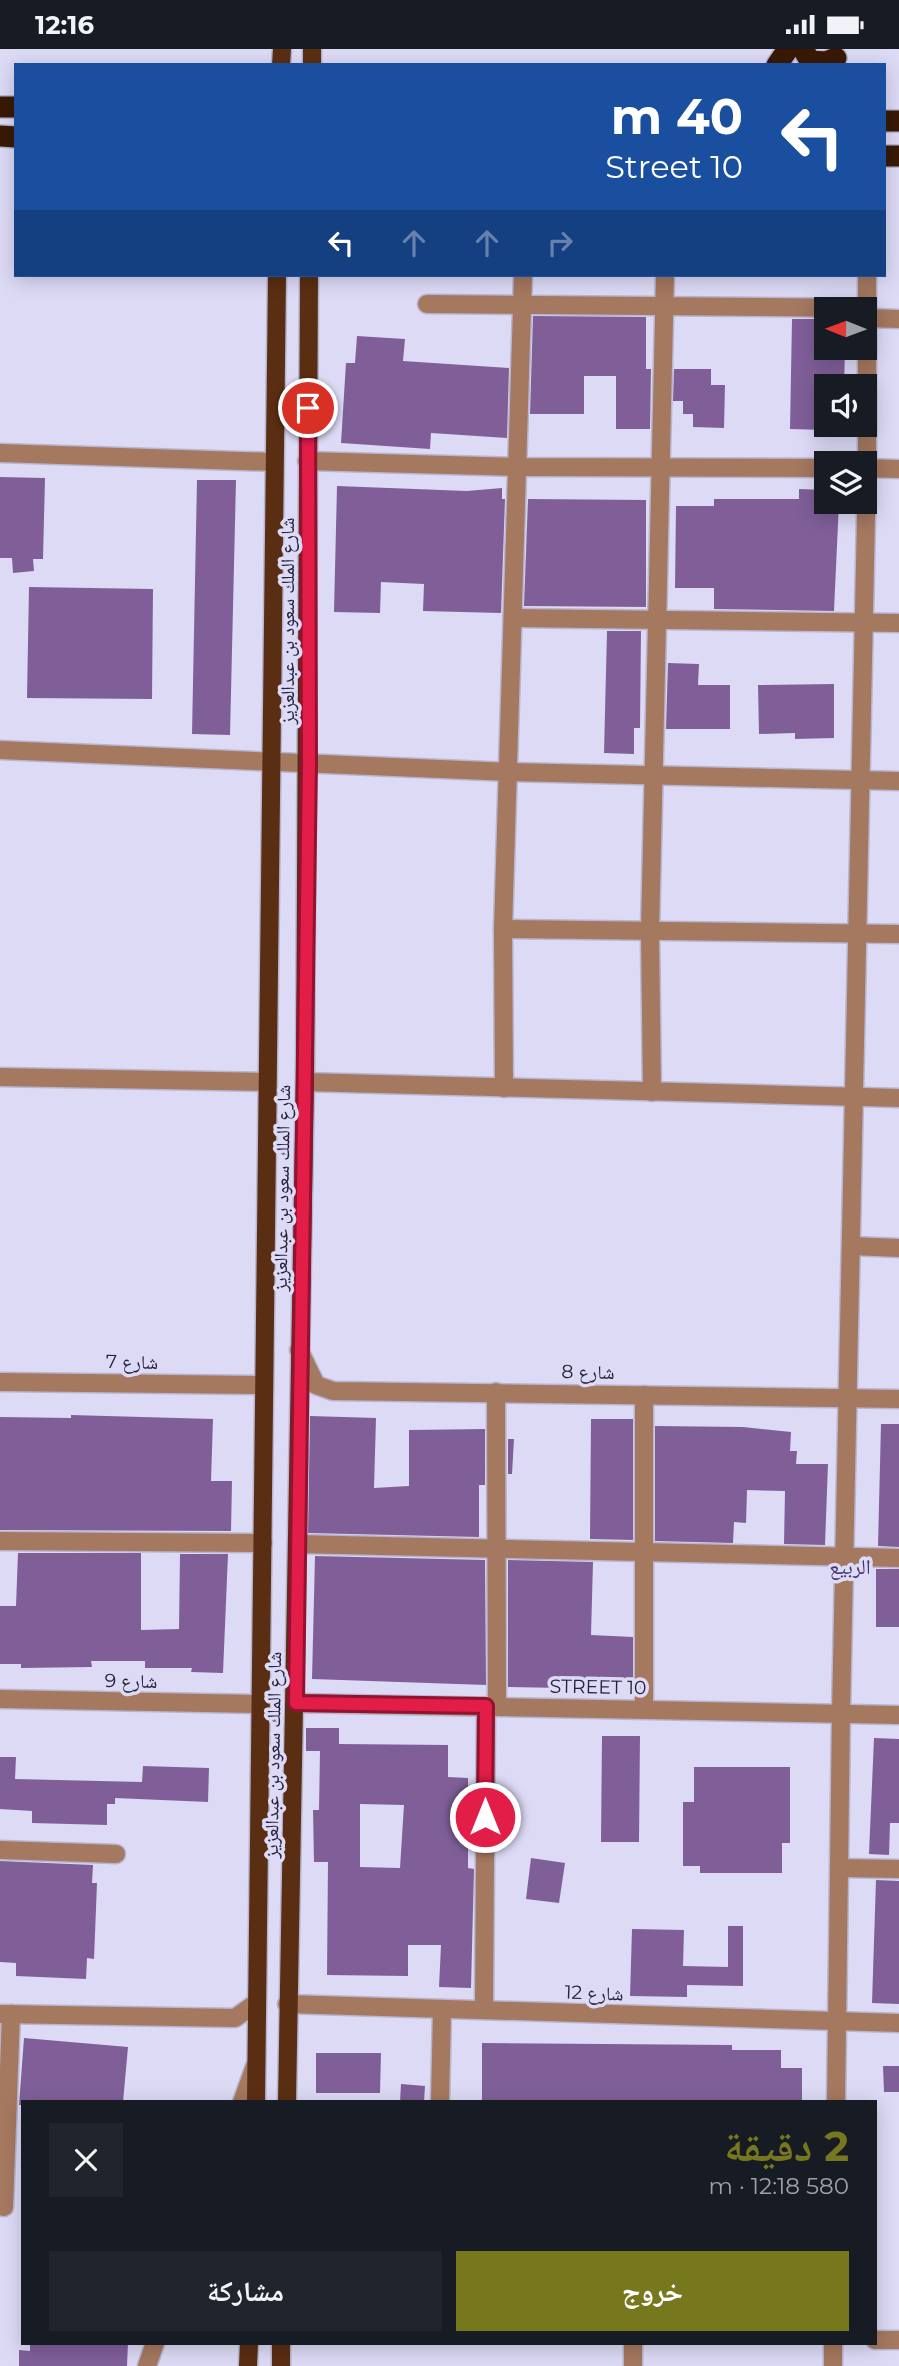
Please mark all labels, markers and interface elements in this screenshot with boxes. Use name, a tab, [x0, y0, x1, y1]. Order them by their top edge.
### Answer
text: 12:16	[35, 9, 94, 41]
text: 40 m	[611, 87, 743, 146]
icon: left	[767, 91, 858, 182]
text: Street 10	[605, 147, 743, 186]
icon: left	[322, 224, 360, 262]
icon: ahead	[395, 224, 433, 262]
icon: ahead	[468, 224, 506, 262]
icon: right	[541, 224, 579, 262]
north arrow	[814, 297, 877, 361]
map controls	[814, 297, 877, 514]
button: sound	[814, 374, 877, 437]
pin	[278, 378, 338, 438]
icon: arrive	[289, 389, 327, 427]
button: layers	[814, 451, 877, 514]
street label: شارع الملك سعود بن عبدالعزيز	[276, 518, 299, 725]
street label: شارع الملك سعود بن عبدالعزيز	[269, 1084, 295, 1293]
street label: شارع 7	[106, 1350, 158, 1374]
street label: شارع 8	[561, 1360, 615, 1384]
district label: الربيع	[829, 1554, 871, 1580]
street label: شارع الملك سعود بن عبدالعزيز	[260, 1651, 286, 1860]
street label: شارع 9	[104, 1669, 158, 1693]
street label: STREET 10	[549, 1675, 647, 1699]
position arrow	[448, 1780, 522, 1854]
street label: شارع 12	[564, 1980, 624, 2006]
text: 2 دقيقة	[724, 2120, 849, 2172]
button: close	[49, 2123, 123, 2197]
text: 580 m · 12:18	[709, 2172, 849, 2200]
button: مشاركة	[49, 2251, 442, 2331]
button: خروج	[456, 2251, 849, 2331]

